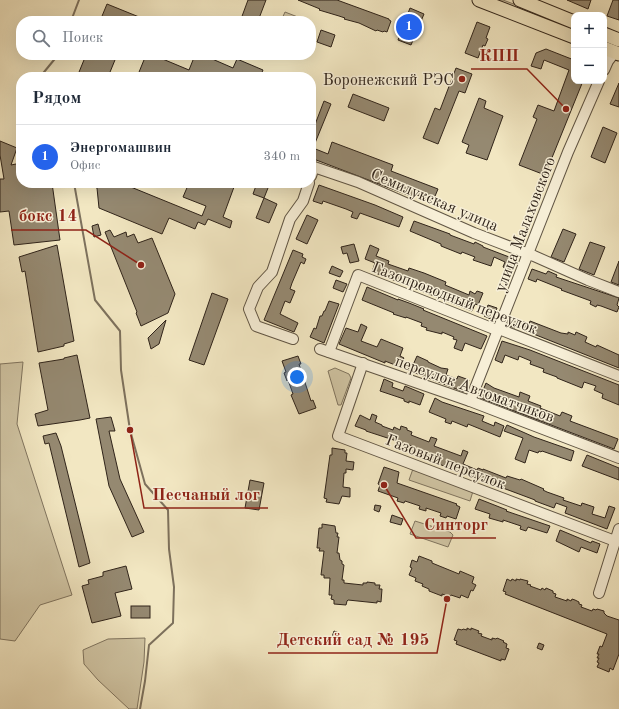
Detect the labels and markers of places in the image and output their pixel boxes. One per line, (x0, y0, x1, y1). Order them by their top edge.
pin: 1 (396, 12, 422, 42)
callout: КПП (471, 40, 527, 69)
place label: Воронежский РЭС (323, 73, 454, 89)
marker: Воронежский РЭС (457, 74, 467, 84)
callout: бокс 14 (11, 201, 86, 230)
callout: Песчаный лог (144, 479, 268, 508)
callout: Синторг (416, 509, 496, 538)
callout: Детский сад № 195 (268, 624, 437, 653)

